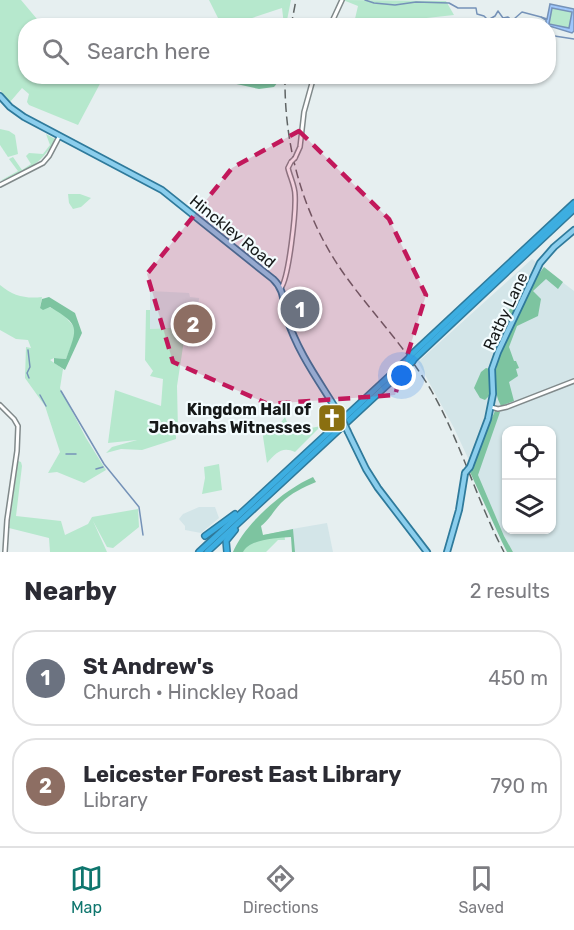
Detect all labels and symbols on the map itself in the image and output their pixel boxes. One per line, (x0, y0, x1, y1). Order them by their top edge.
street label: Hinckley Road (186, 191, 279, 272)
street label: Ratby Lane (479, 269, 532, 353)
pin: 1 (280, 286, 320, 332)
pin: 2 (174, 302, 212, 346)
your location (387, 361, 416, 390)
place label: Kingdom Hall of Jehovahs Witnesses (149, 400, 312, 437)
church icon: Kingdom Hall of Jehovahs Witnesses (316, 402, 348, 434)

